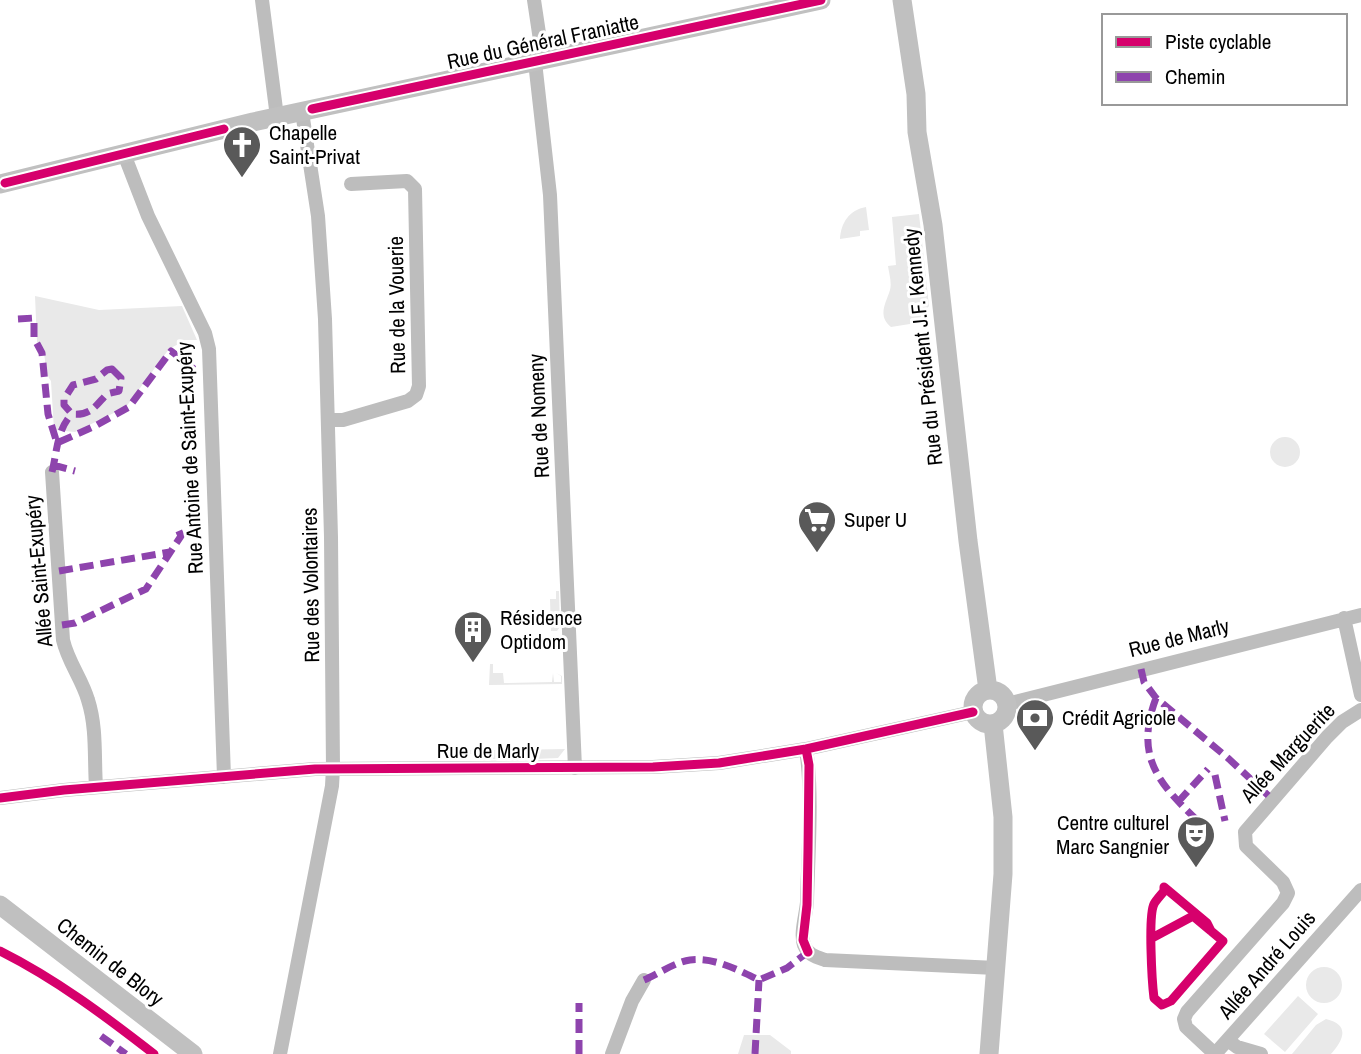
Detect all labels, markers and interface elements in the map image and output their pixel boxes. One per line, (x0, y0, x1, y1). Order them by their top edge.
street label: Rue du Général Franiatte (444, 7, 641, 76)
legend (1102, 14, 1347, 105)
text: Piste cyclable (1165, 27, 1271, 56)
text: Chemin (1165, 62, 1225, 91)
place label: Chapelle Saint-Privat (269, 118, 360, 171)
church icon: Chapelle Saint-Privat (221, 124, 263, 179)
street label: Rue du Président J.F. Kennedy (896, 227, 949, 467)
street label: Rue de la Vouerie (381, 236, 412, 374)
street label: Rue Antoine de Saint-Exupéry (169, 341, 210, 575)
street label: Rue de Nomeny (521, 353, 556, 479)
street label: Allée Saint-Exupéry (17, 494, 60, 649)
supermarket icon: Super U (796, 499, 838, 554)
place label: Super U (844, 505, 907, 534)
street label: Rue des Volontaires (295, 507, 326, 663)
place label: Résidence Optidom (500, 603, 582, 656)
building icon: Résidence Optidom (452, 609, 494, 664)
street label: Rue de Marly (1126, 611, 1232, 664)
bank icon: Crédit Agricole (1014, 697, 1056, 752)
street label: Allée Marguerite (1233, 697, 1341, 809)
place label: Crédit Agricole (1062, 703, 1176, 732)
street label: Rue de Marly (437, 736, 540, 765)
place label: Centre culturel Marc Sangnier (1056, 808, 1169, 861)
theatre icon: Centre culturel Marc Sangnier (1175, 814, 1217, 869)
street label: Allée André Louis (1211, 904, 1322, 1026)
street label: Chemin de Blory (51, 911, 170, 1013)

